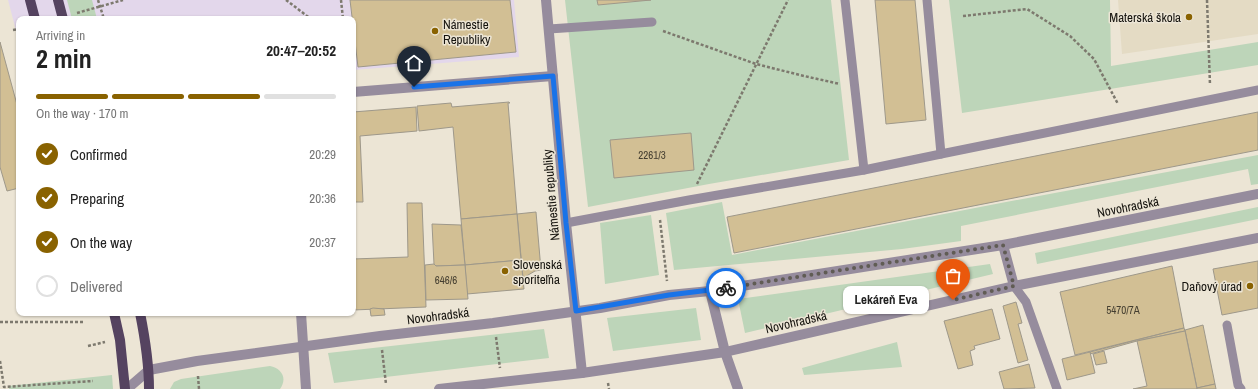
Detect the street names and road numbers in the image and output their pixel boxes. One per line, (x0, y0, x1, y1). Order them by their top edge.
street label: Námestie republiky (538, 148, 563, 241)
street label: Novohradská (1096, 193, 1161, 221)
street label: Novohradská (406, 304, 470, 328)
street label: Novohradská (763, 307, 829, 337)

